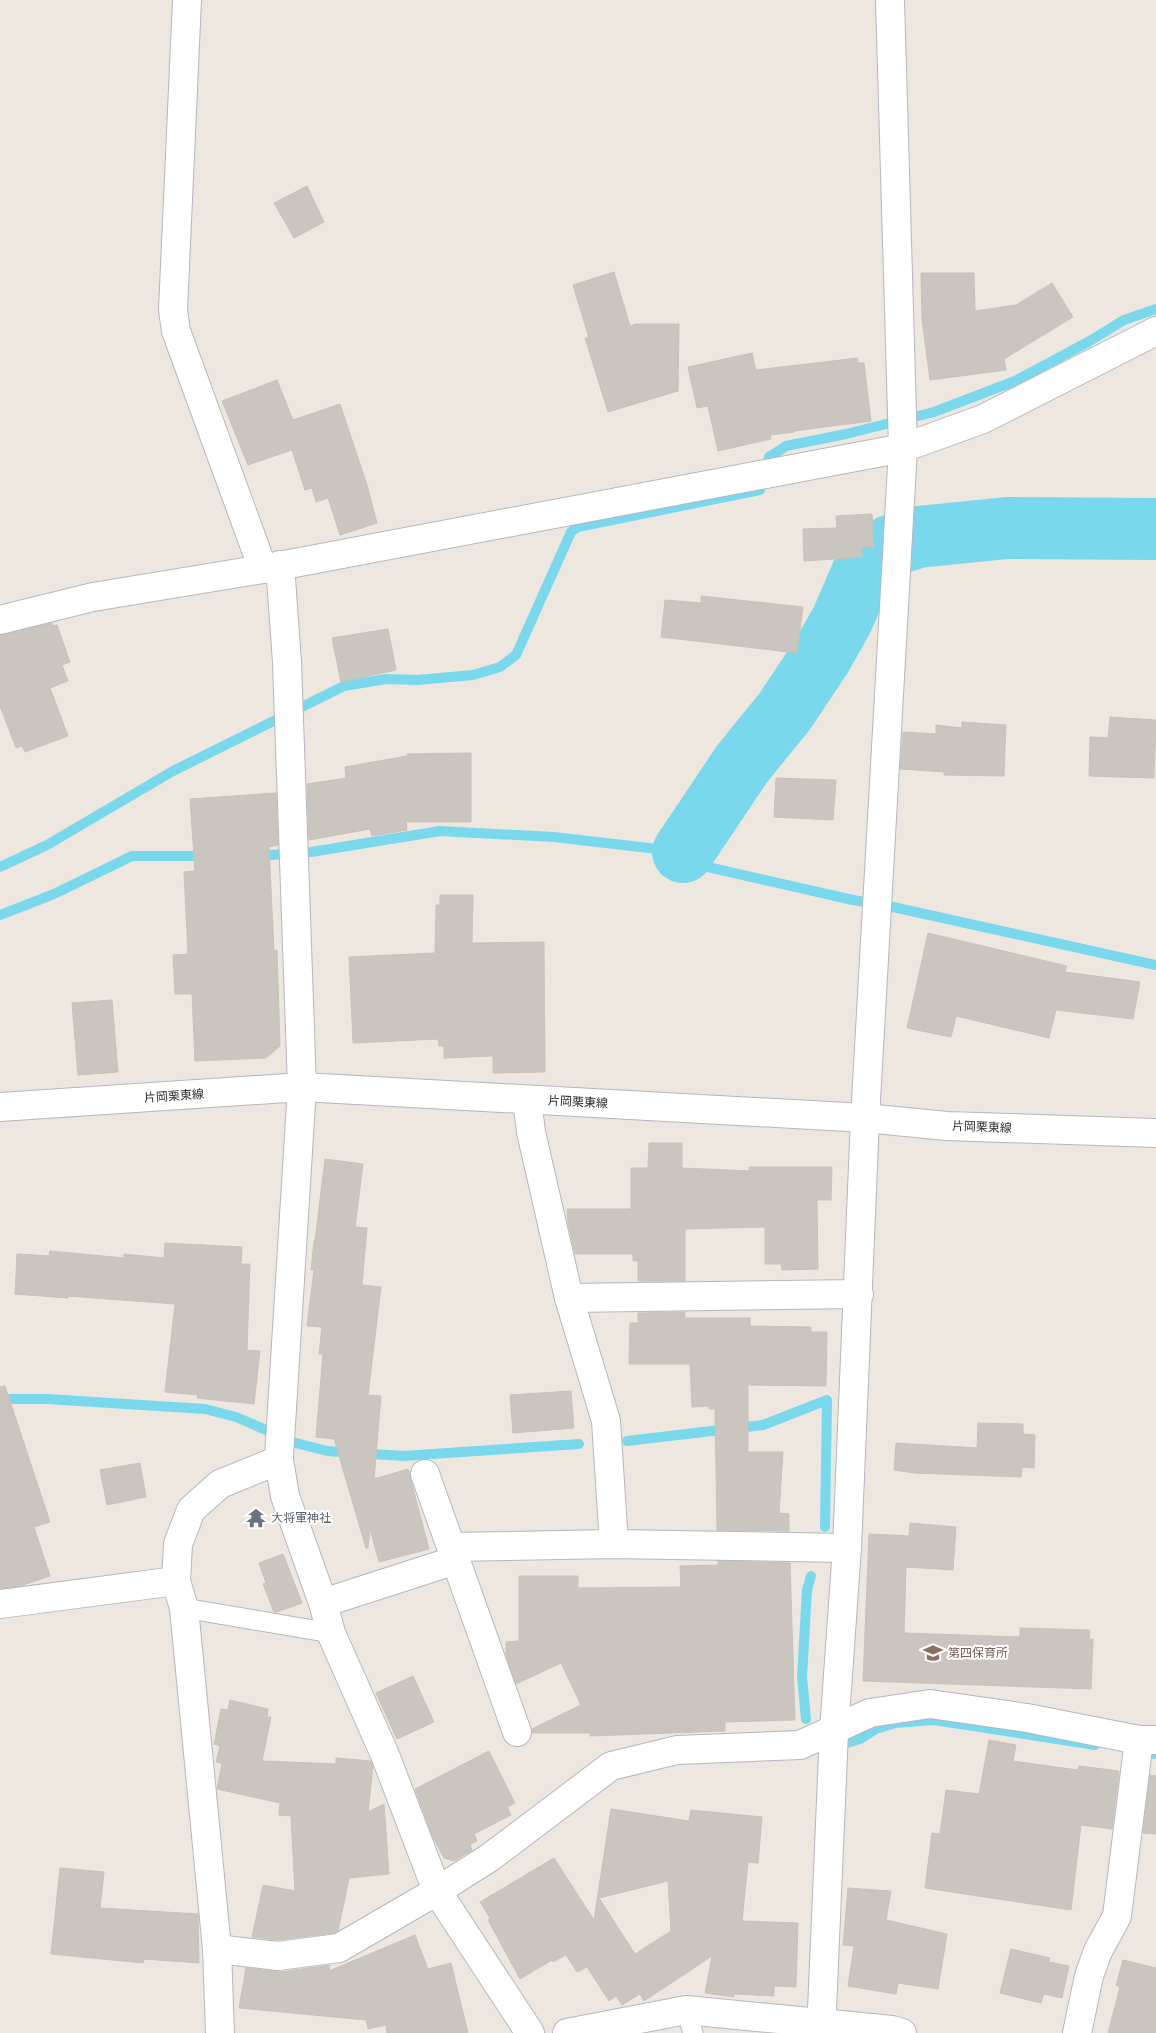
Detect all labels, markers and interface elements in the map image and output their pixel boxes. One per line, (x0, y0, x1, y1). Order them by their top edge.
street label: 片岡栗東線 (144, 1087, 204, 1105)
street label: 片岡栗東線 (548, 1093, 608, 1111)
street label: 片岡栗東線 (952, 1119, 1012, 1135)
temple icon: 大将軍神社 (245, 1507, 267, 1529)
place label: 大将軍神社 (271, 1511, 331, 1525)
school or university icon: 第四保育所 (922, 1642, 944, 1664)
place label: 第四保育所 (948, 1646, 1008, 1660)

